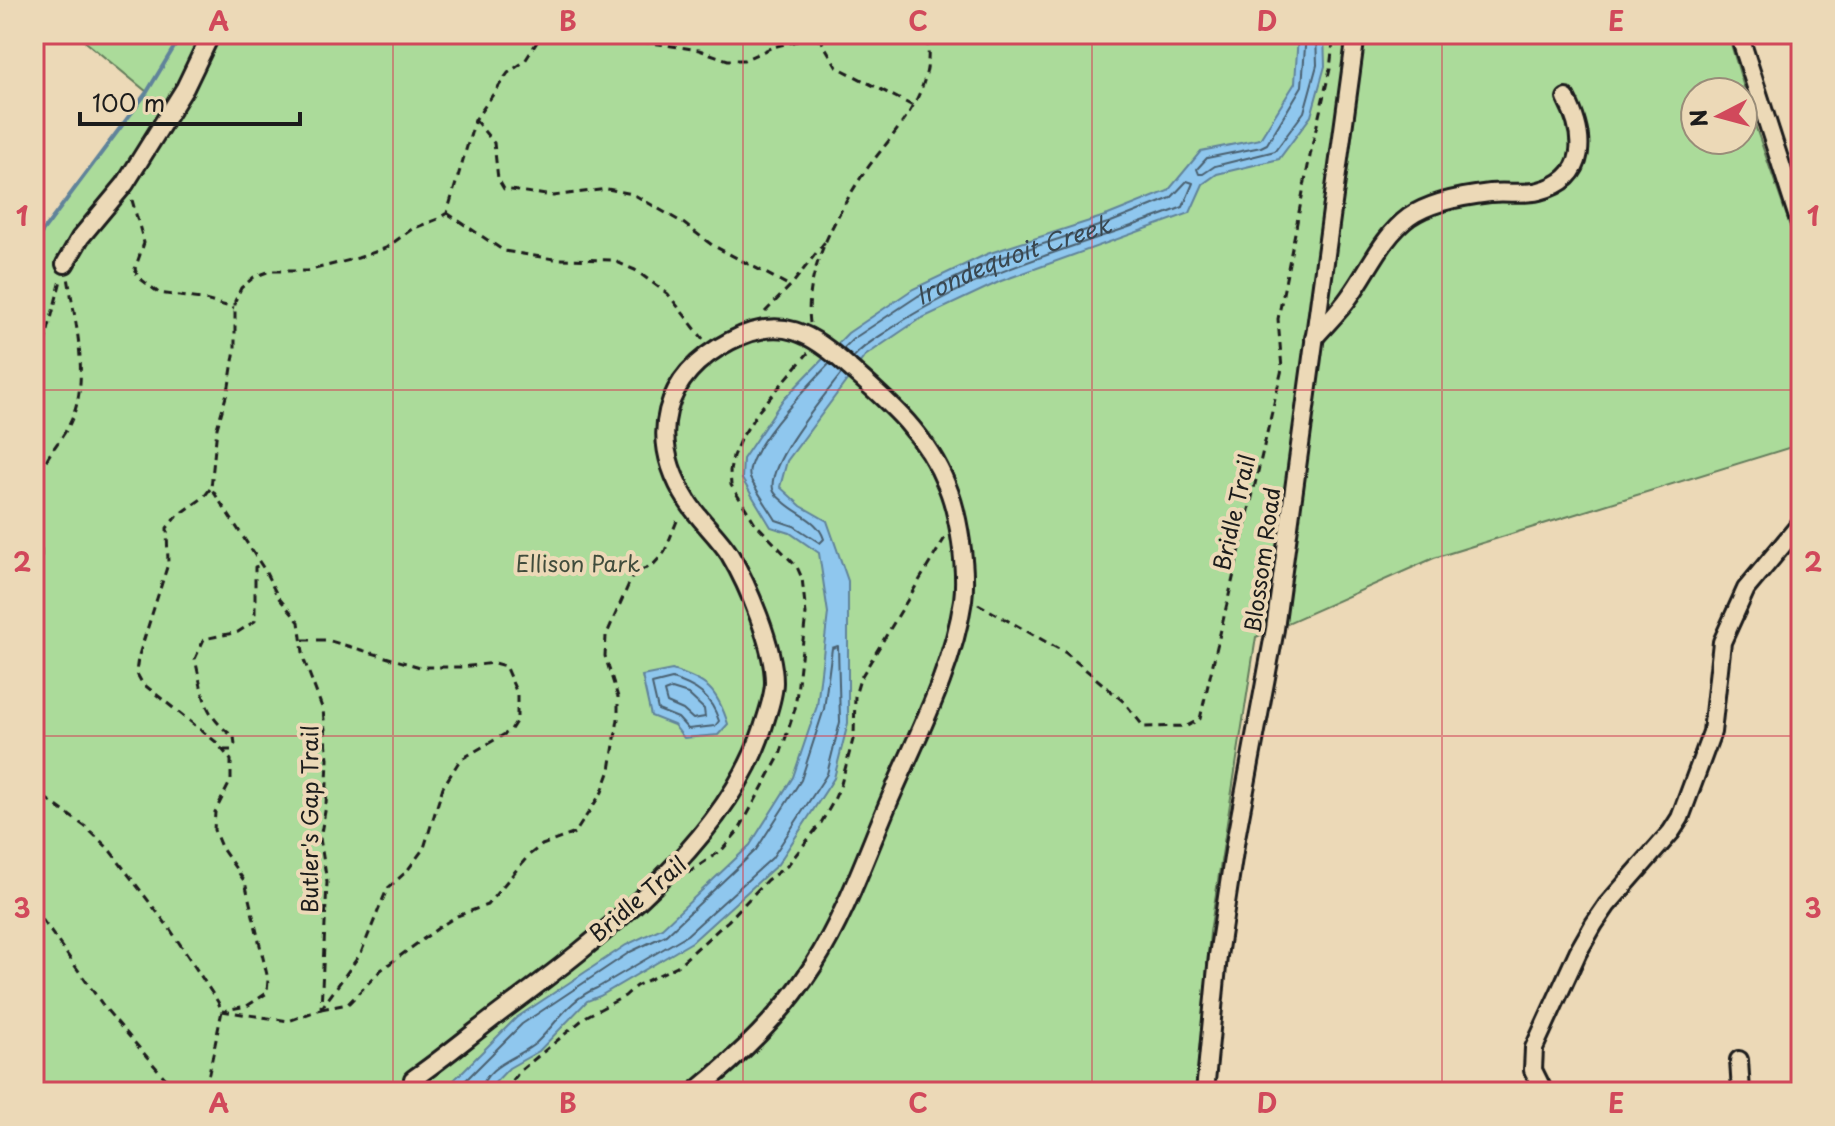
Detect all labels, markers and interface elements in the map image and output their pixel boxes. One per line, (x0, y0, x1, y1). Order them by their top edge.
text: A (209, 1, 229, 40)
text: B (559, 1, 577, 40)
text: C (908, 1, 928, 40)
text: D (1257, 1, 1277, 40)
text: E (1608, 1, 1624, 40)
scale bar (80, 76, 300, 126)
north arrow (1679, 76, 1759, 156)
text: 100 m (92, 84, 165, 120)
text: N (1680, 108, 1715, 129)
text: 1 (16, 196, 28, 235)
text: 1 (1807, 196, 1819, 235)
water label: Irondequoit Creek (909, 205, 1116, 313)
street label: Bridle Trail (1204, 451, 1262, 573)
street label: Blossom Road (1234, 485, 1288, 635)
text: 2 (13, 542, 31, 581)
text: 2 (1804, 542, 1822, 581)
park label: Ellison Park (516, 546, 640, 579)
street label: Butler's Gap Trail (292, 725, 325, 913)
street label: Bridle Trail (581, 847, 693, 949)
text: 3 (13, 888, 31, 927)
text: 3 (1804, 888, 1822, 927)
text: A (209, 1083, 229, 1122)
text: B (559, 1083, 577, 1122)
text: C (908, 1083, 928, 1122)
text: D (1257, 1083, 1277, 1122)
text: E (1608, 1083, 1624, 1122)

